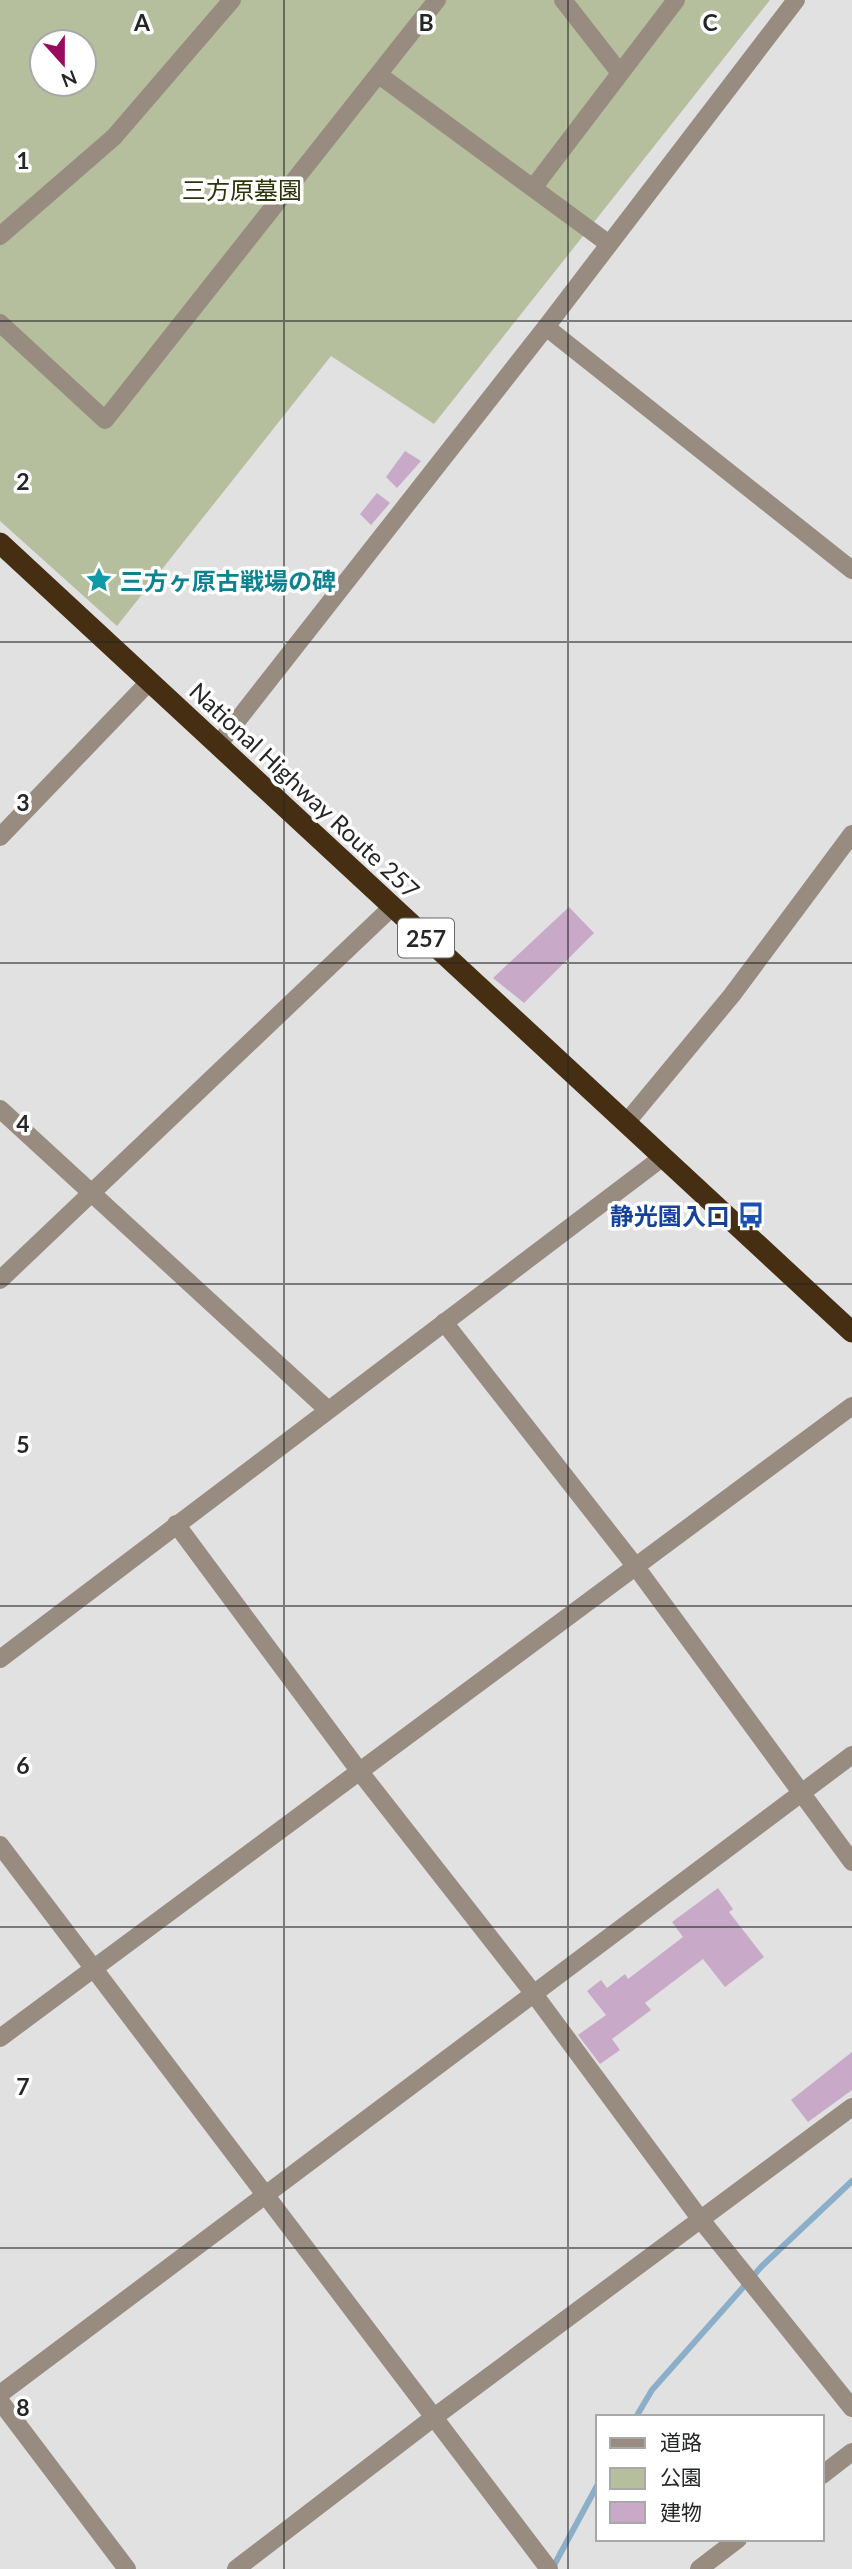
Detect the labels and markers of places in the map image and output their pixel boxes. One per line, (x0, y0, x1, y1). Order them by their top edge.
place icon: 三方ヶ原古戦場の碑 (84, 565, 114, 595)
place label: 三方ヶ原古戦場の碑 (120, 566, 336, 595)
bus stop icon: 静光園入口 (736, 1200, 766, 1230)
place label: 静光園入口 (610, 1201, 730, 1230)

